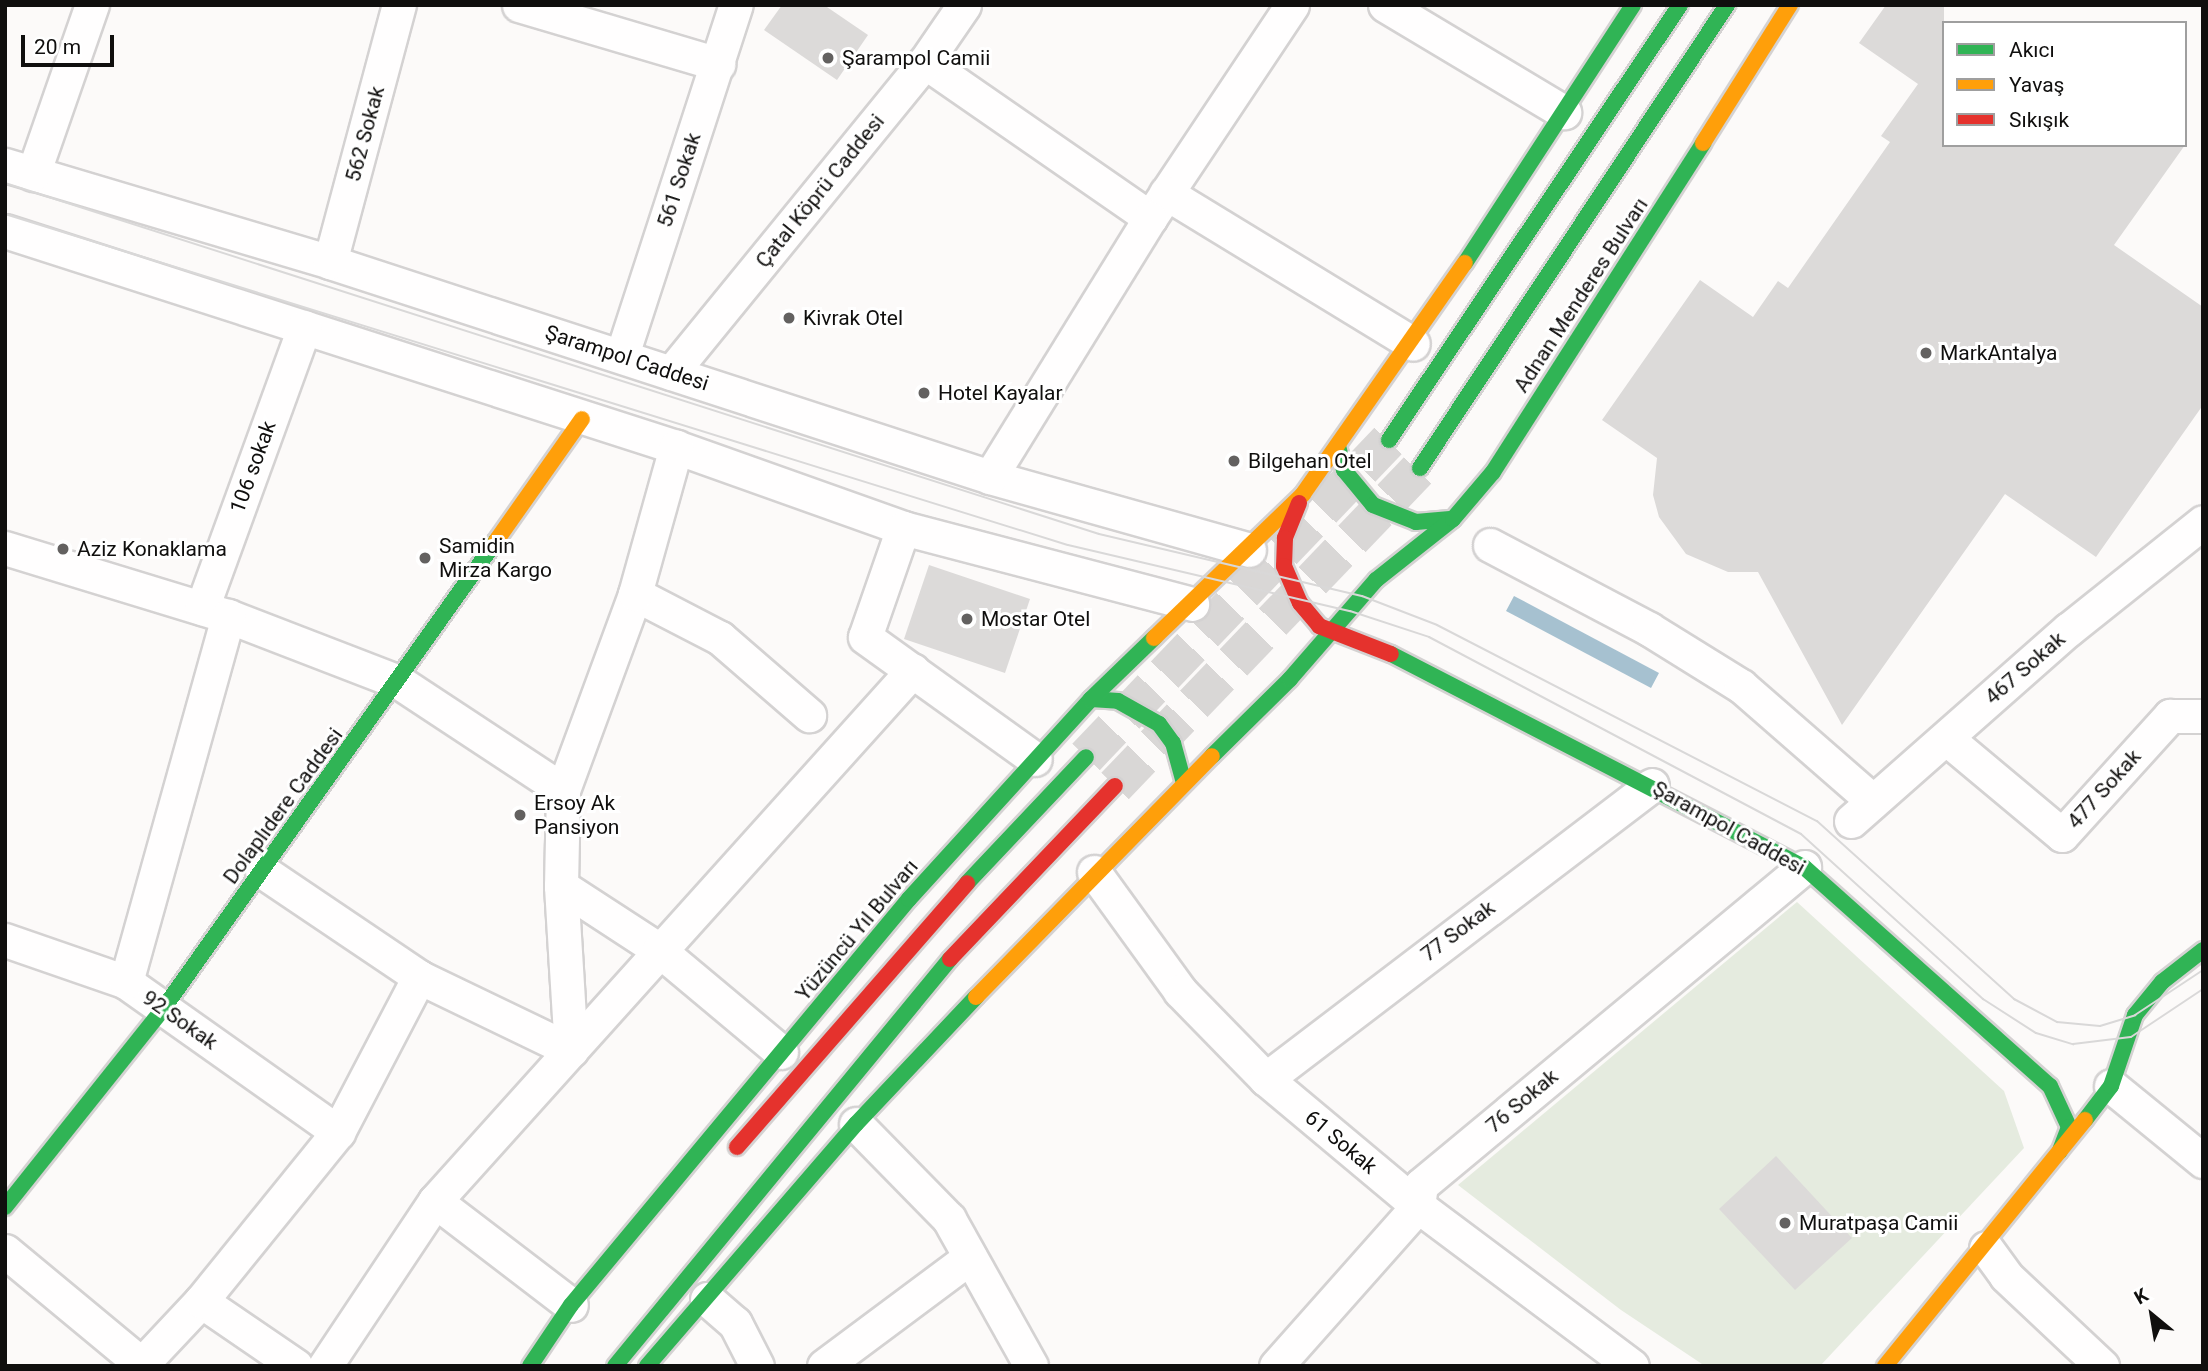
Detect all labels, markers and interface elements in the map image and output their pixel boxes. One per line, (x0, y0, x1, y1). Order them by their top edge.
scale bar (24, 21, 117, 65)
legend (1942, 21, 2187, 147)
text: 20 m (34, 35, 81, 59)
text: Akıcı (2009, 38, 2055, 62)
place label: Şarampol Camii (842, 45, 990, 71)
marker: Şarampol Camii (820, 50, 836, 66)
text: Yavaş (2009, 73, 2064, 97)
street label: 562 Sokak (340, 84, 390, 184)
text: Sıkışık (2009, 108, 2069, 132)
street label: Çatal Köprü Caddesi (750, 109, 890, 273)
street label: 561 Sokak (652, 130, 706, 230)
street label: Adnan Menderes Bulvarı (1509, 193, 1653, 397)
place label: Kivrak Otel (803, 305, 903, 331)
marker: Kivrak Otel (781, 310, 797, 326)
street label: Şarampol Caddesi (542, 320, 712, 396)
place label: MarkAntalya (1940, 340, 2057, 366)
marker: MarkAntalya (1918, 345, 1934, 361)
place label: Hotel Kayalar (938, 380, 1063, 406)
marker: Hotel Kayalar (916, 385, 932, 401)
street label: 106 sokak (225, 418, 281, 516)
place label: Bilgehan Otel (1248, 448, 1372, 474)
marker: Bilgehan Otel (1226, 453, 1242, 469)
place label: Samidin Mirza Kargo (439, 533, 552, 583)
place label: Aziz Konaklama (77, 536, 227, 562)
marker: Aziz Konaklama (55, 541, 71, 557)
marker: Samidin Mirza Kargo (417, 550, 433, 566)
place label: Mostar Otel (981, 606, 1090, 632)
marker: Mostar Otel (959, 611, 975, 627)
street label: 467 Sokak (1980, 626, 2070, 710)
street label: Dolaplıdere Caddesi (218, 723, 348, 889)
street label: 477 Sokak (2062, 744, 2146, 834)
street label: Şarampol Caddesi (1648, 776, 1810, 880)
place label: Ersoy Ak Pansiyon (534, 790, 619, 840)
marker: Ersoy Ak Pansiyon (512, 807, 528, 823)
street label: Yüzüncü Yıl Bulvarı (791, 854, 923, 1006)
street label: 77 Sokak (1416, 895, 1500, 967)
street label: 92 Sokak (138, 985, 222, 1055)
street label: 76 Sokak (1481, 1064, 1563, 1138)
street label: 61 Sokak (1300, 1105, 1382, 1179)
place label: Muratpaşa Camii (1799, 1210, 1958, 1236)
marker: Muratpaşa Camii (1777, 1215, 1793, 1231)
north arrow (2117, 1280, 2187, 1350)
text: K (2130, 1283, 2152, 1309)

